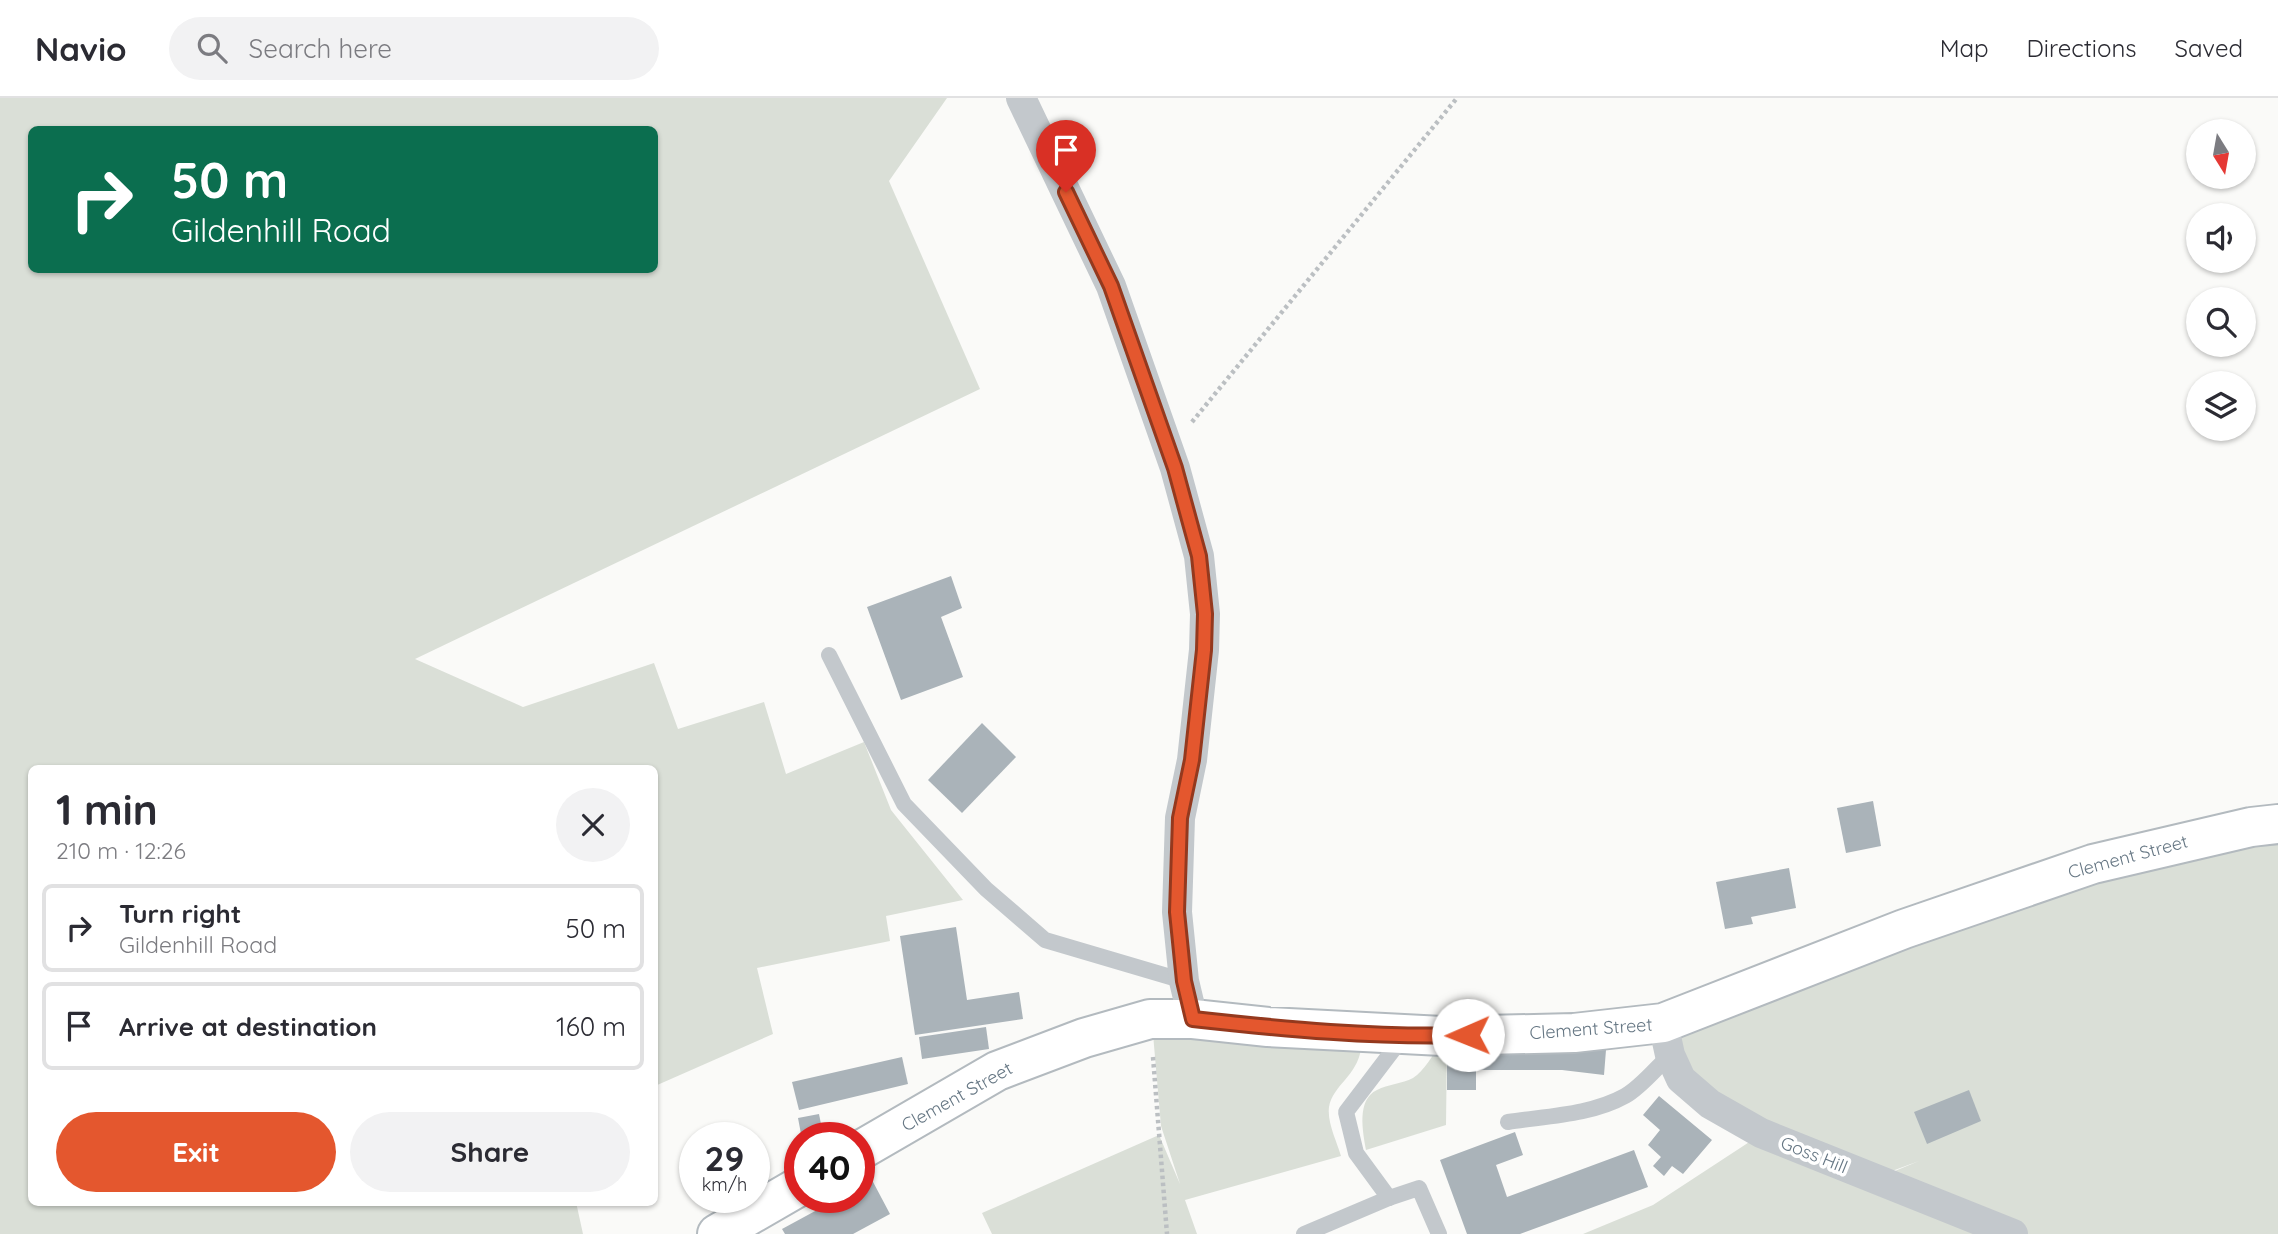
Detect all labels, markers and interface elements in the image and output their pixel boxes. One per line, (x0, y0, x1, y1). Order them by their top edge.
search box (169, 17, 659, 80)
text: Navio (35, 28, 127, 69)
icon: search (193, 29, 231, 67)
text: Search here (249, 32, 392, 65)
text: Map (1940, 33, 1989, 63)
text: Directions (2027, 33, 2137, 63)
text: Saved (2175, 33, 2243, 63)
north arrow (2186, 119, 2256, 189)
map controls (2186, 119, 2256, 441)
pin (1036, 120, 1096, 192)
icon: arrive (1047, 131, 1085, 169)
text: 50 m (171, 149, 288, 210)
icon: right (56, 154, 147, 245)
button: sound (2186, 203, 2256, 273)
text: Gildenhill Road (171, 210, 391, 250)
button: search (2186, 287, 2256, 357)
button: layers (2186, 371, 2256, 441)
text: 1 min (56, 783, 158, 836)
button: close (556, 788, 630, 862)
street label: Clement Street (2065, 829, 2190, 884)
text: 210 m · 12:26 (56, 836, 186, 865)
text: Turn right (119, 897, 241, 930)
icon: right (60, 909, 98, 947)
text: 50 m (566, 912, 626, 945)
text: Gildenhill Road (119, 930, 277, 959)
position arrow (1431, 998, 1505, 1072)
icon: arrive (60, 1007, 98, 1045)
text: Arrive at destination (119, 1010, 377, 1043)
text: 160 m (556, 1010, 626, 1043)
street label: Clement Street (1529, 1013, 1653, 1044)
street label: Clement Street (897, 1057, 1016, 1136)
button: Exit (56, 1112, 336, 1192)
button: Share (350, 1112, 630, 1192)
speed limit sign: 40 (784, 1122, 875, 1213)
street label: Goss Hill (1777, 1131, 1851, 1178)
text: 29 (705, 1136, 744, 1180)
text: km/h (702, 1173, 747, 1196)

